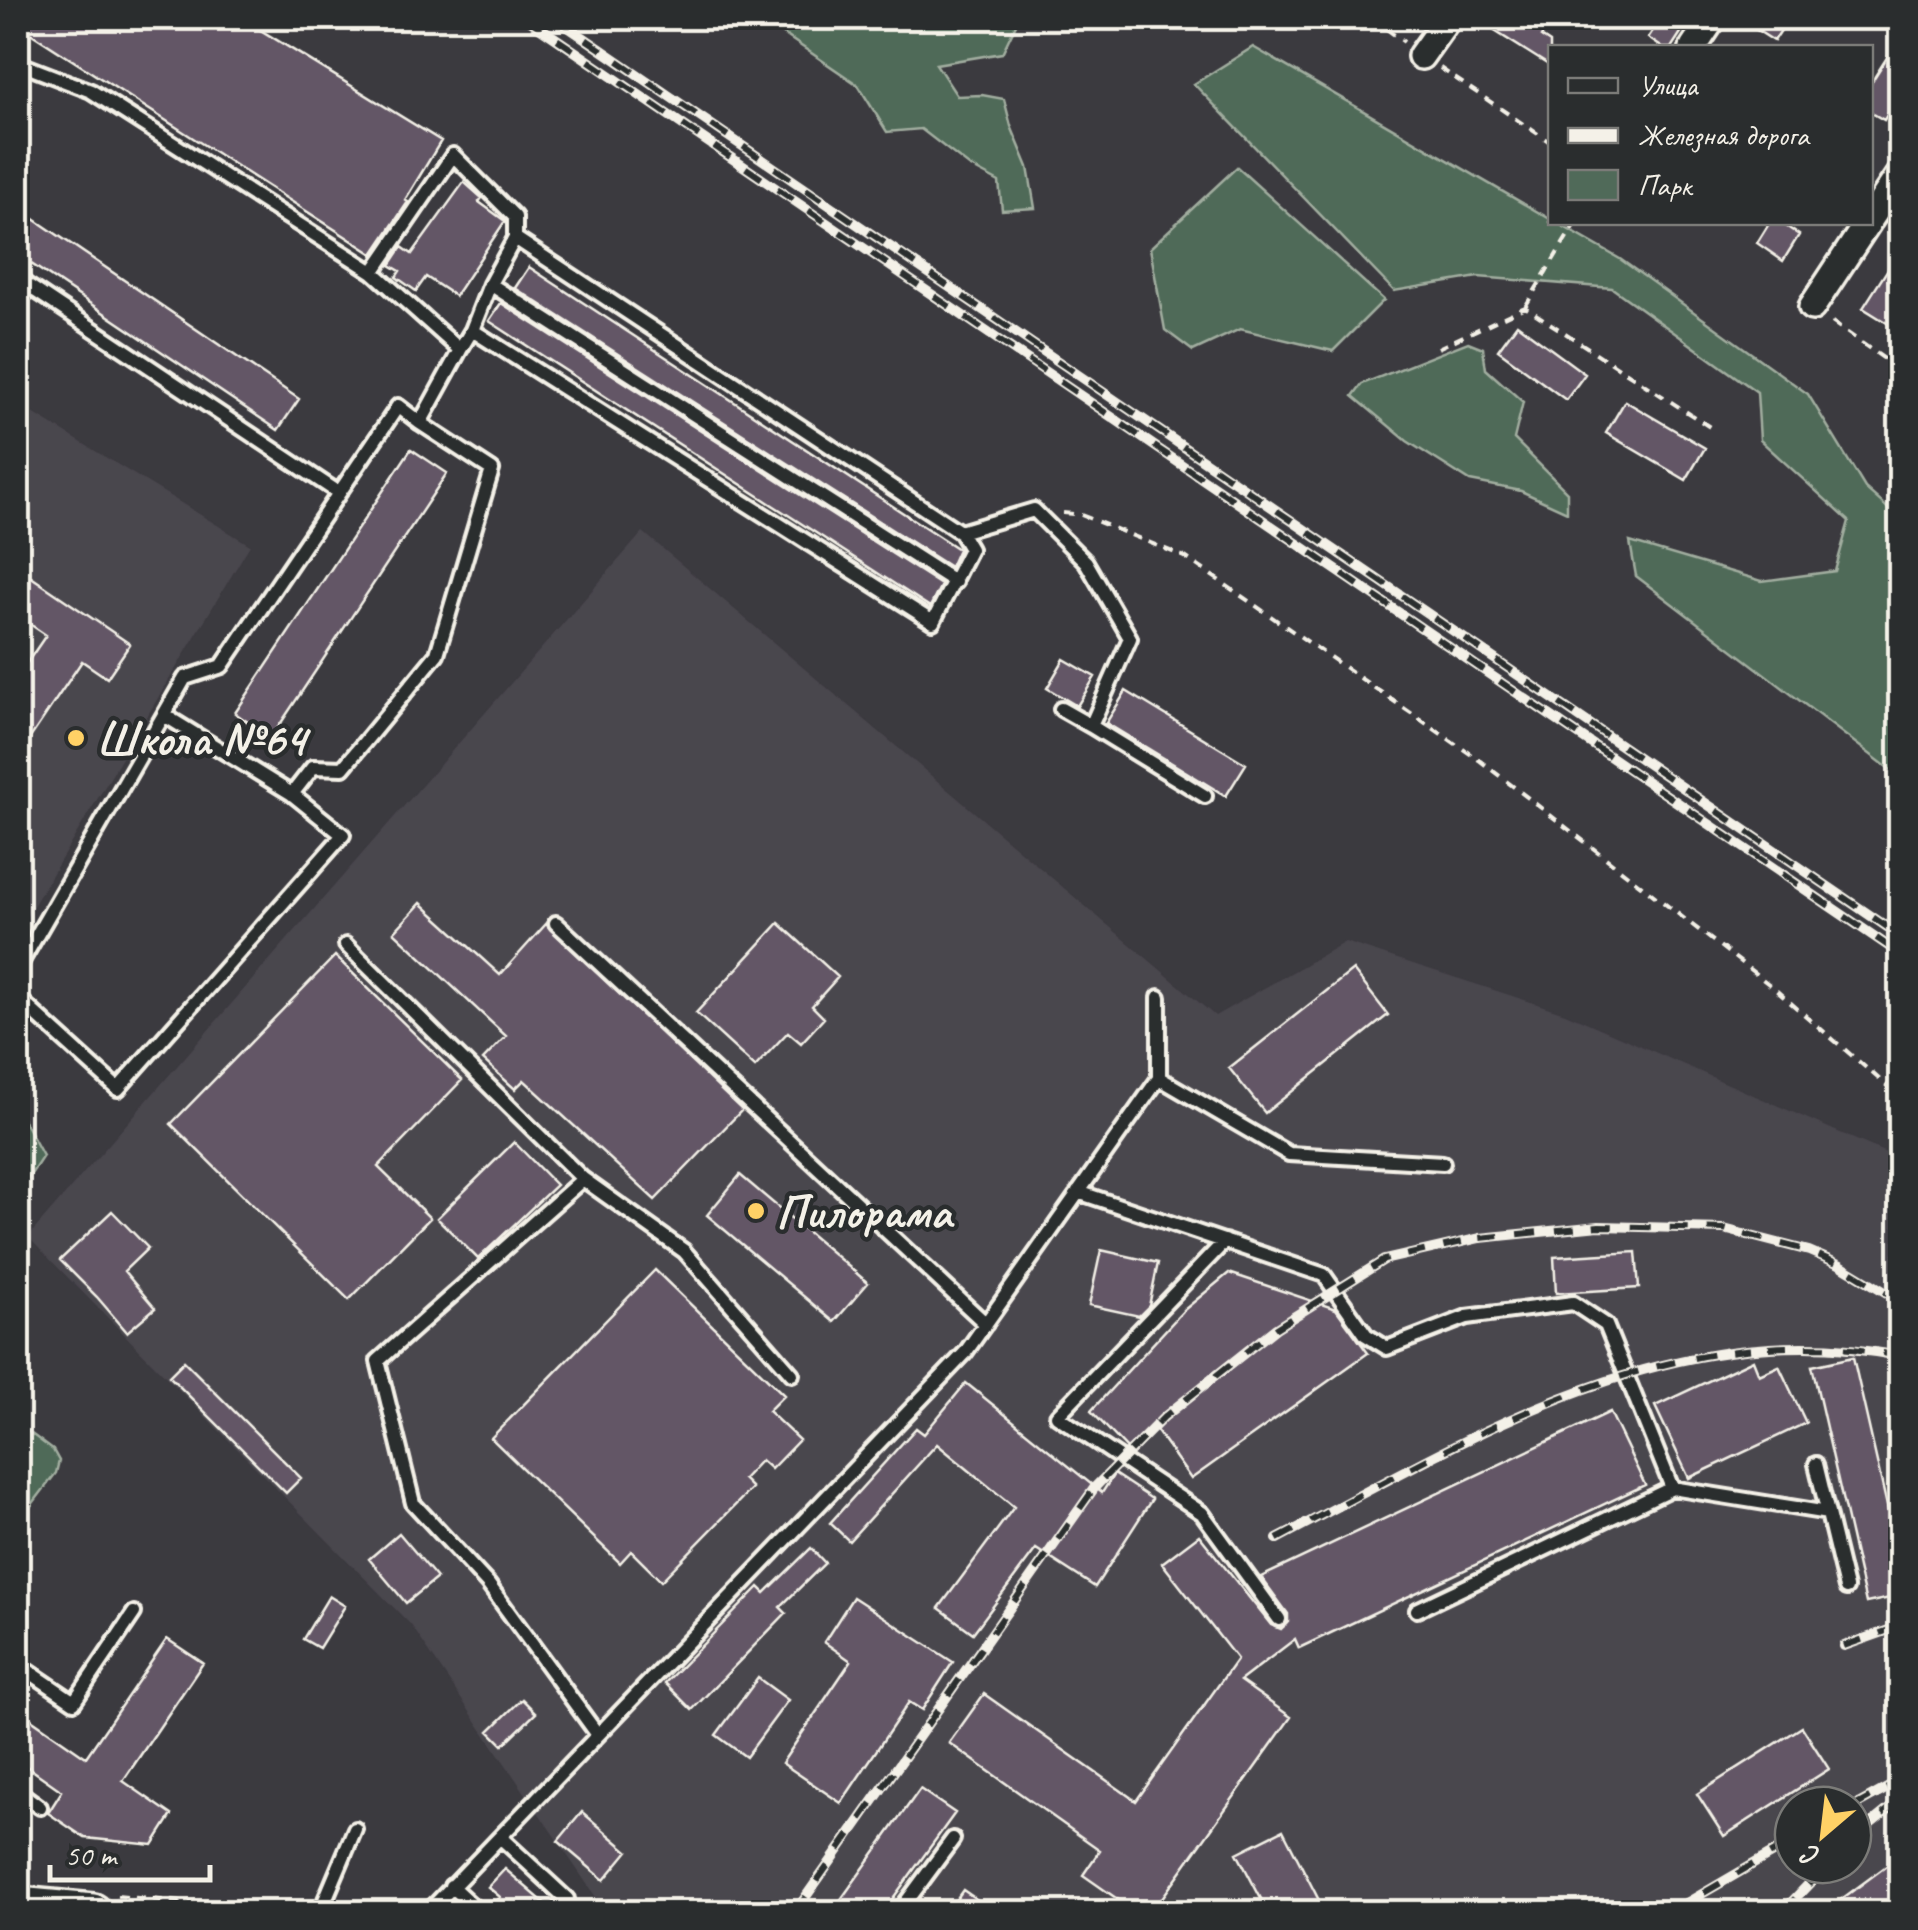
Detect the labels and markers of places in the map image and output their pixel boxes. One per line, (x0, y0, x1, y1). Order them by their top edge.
place label: Школа №64 (96, 709, 311, 769)
marker: Школа №64 (65, 727, 87, 749)
place label: Пилорама (776, 1182, 955, 1242)
marker: Пилорама (745, 1200, 767, 1222)

